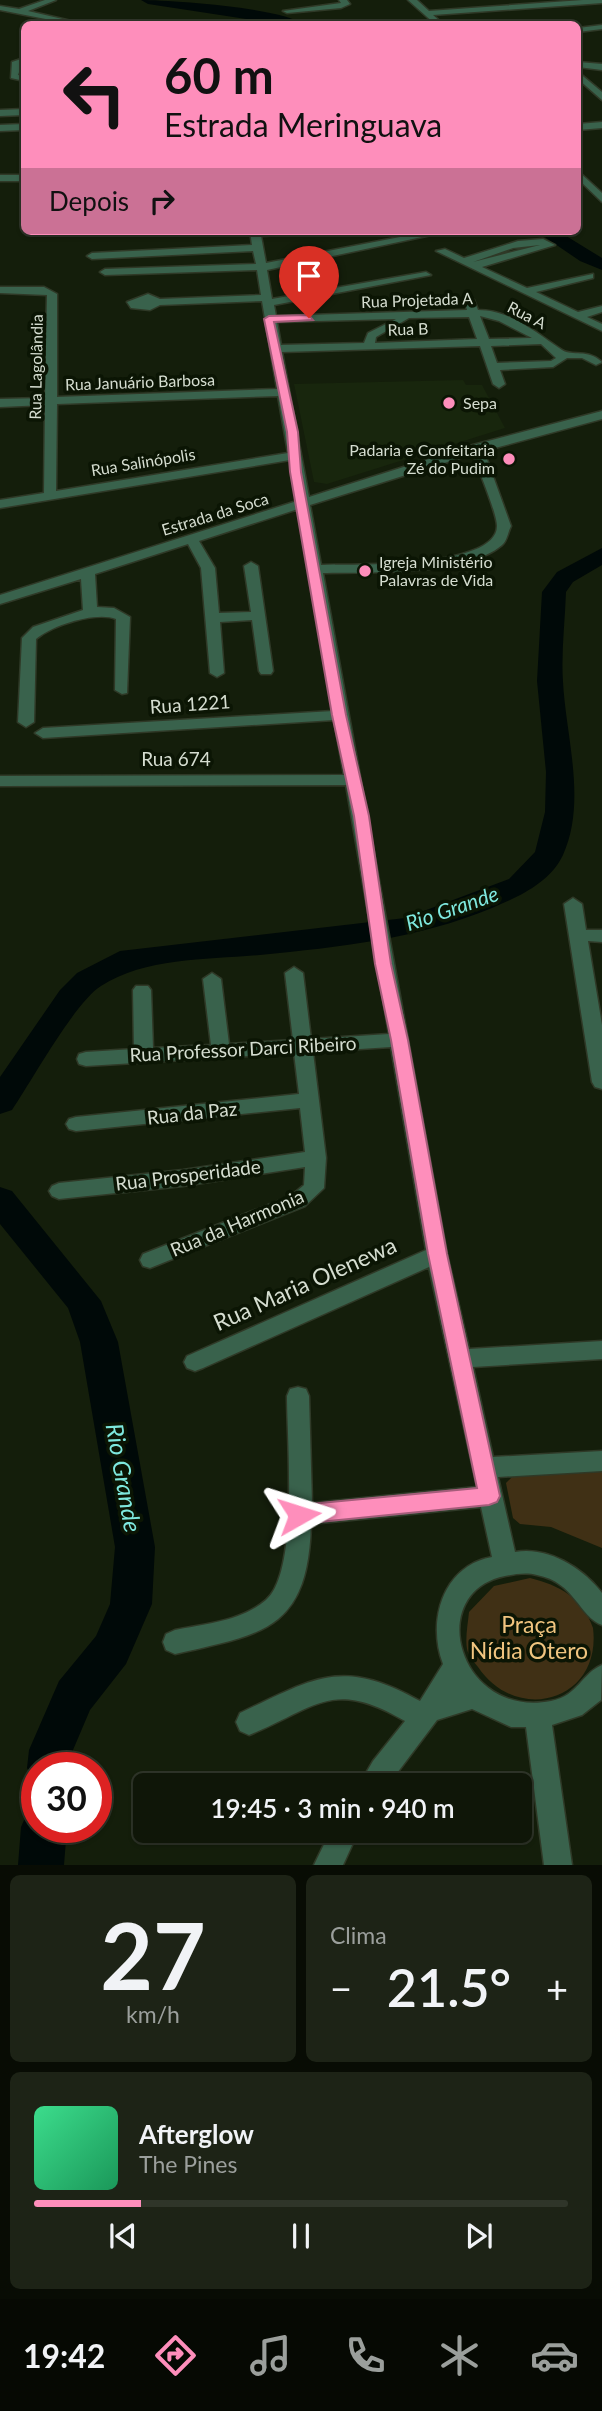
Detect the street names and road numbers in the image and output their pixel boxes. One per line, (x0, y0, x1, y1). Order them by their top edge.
street label: Rua Projetada A (361, 288, 473, 311)
street label: Rua A (505, 297, 550, 332)
street label: Rua Lagolândia (25, 314, 46, 420)
street label: Rua B (387, 318, 429, 339)
street label: Rua Januário Barbosa (65, 369, 215, 394)
street label: Rua Salinópolis (89, 444, 197, 479)
street label: Estrada da Soca (159, 488, 271, 539)
street label: Rua 1221 (149, 689, 231, 718)
street label: Rua 674 (141, 747, 211, 770)
street label: Rua Professor Darci Ribeiro (129, 1031, 357, 1066)
street label: Rua da Paz (146, 1096, 238, 1129)
street label: Rua Prosperidade (114, 1154, 262, 1195)
street label: Rua da Harmonia (167, 1184, 307, 1261)
street label: Rua Maria Olenewa (209, 1230, 401, 1336)

